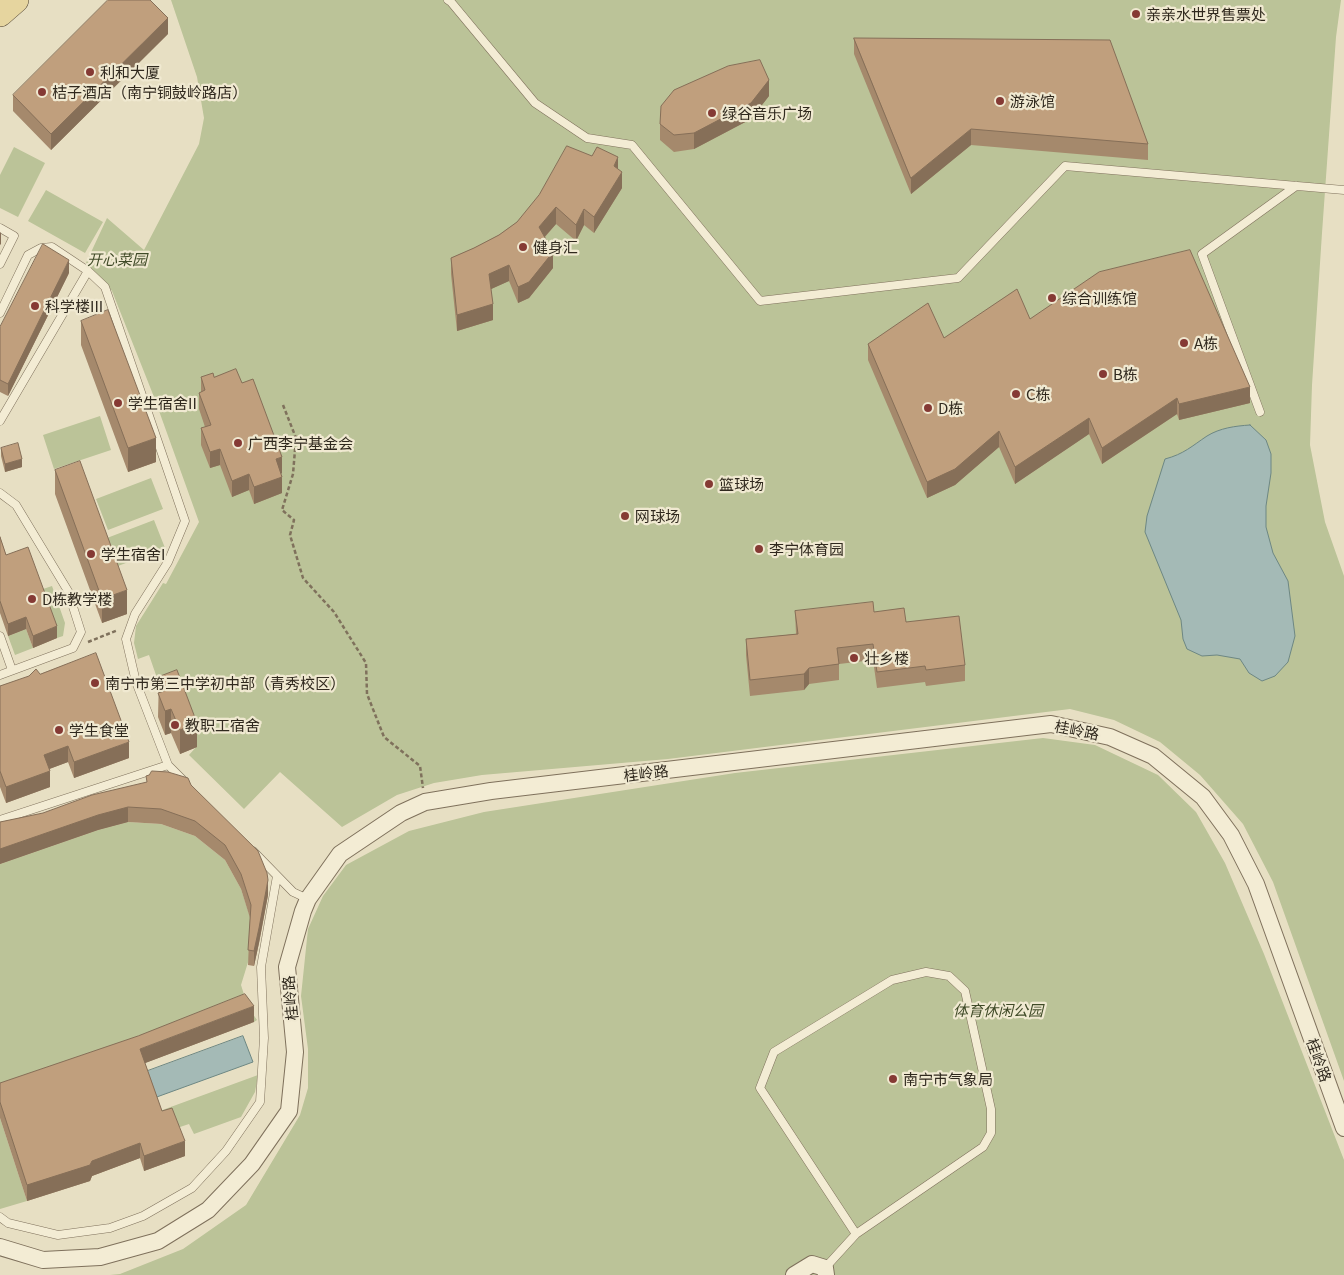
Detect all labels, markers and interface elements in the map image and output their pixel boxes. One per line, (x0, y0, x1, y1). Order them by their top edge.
place label: 亲亲水世界售票处 (1146, 5, 1266, 23)
marker: 亲亲水世界售票处 (1130, 8, 1142, 20)
place label: 利和大厦 (100, 63, 160, 81)
marker: 利和大厦 (84, 66, 96, 78)
place label: 桔子酒店（南宁铜鼓岭路店） (52, 83, 247, 101)
marker: 桔子酒店（南宁铜鼓岭路店） (36, 86, 48, 98)
place label: 游泳馆 (1010, 92, 1055, 110)
marker: 游泳馆 (994, 95, 1006, 107)
place label: 绿谷音乐广场 (722, 104, 812, 122)
marker: 绿谷音乐广场 (706, 107, 718, 119)
place label: 健身汇 (533, 238, 578, 256)
marker: 健身汇 (517, 241, 529, 253)
park label: 开心菜园 (87, 250, 147, 268)
place label: 综合训练馆 (1062, 289, 1137, 307)
marker: 综合训练馆 (1046, 292, 1058, 304)
place label: 科学楼III (45, 297, 103, 315)
marker: 科学楼III (29, 300, 41, 312)
place label: A栋 (1194, 334, 1218, 352)
marker: A栋 (1178, 337, 1190, 349)
place label: B栋 (1113, 365, 1138, 383)
marker: B栋 (1097, 368, 1109, 380)
place label: C栋 (1026, 385, 1051, 403)
marker: C栋 (1010, 388, 1022, 400)
place label: 学生宿舍II (128, 394, 197, 412)
marker: 学生宿舍II (112, 397, 124, 409)
place label: D栋 (938, 399, 963, 417)
marker: D栋 (922, 402, 934, 414)
place label: 广西李宁基金会 (248, 434, 353, 452)
marker: 广西李宁基金会 (232, 437, 244, 449)
place label: 篮球场 (719, 475, 764, 493)
marker: 篮球场 (703, 478, 715, 490)
place label: 网球场 (635, 507, 680, 525)
marker: 网球场 (619, 510, 631, 522)
place label: 李宁体育园 (769, 540, 844, 558)
marker: 李宁体育园 (753, 543, 765, 555)
place label: 学生宿舍I (101, 545, 165, 563)
marker: 学生宿舍I (85, 548, 97, 560)
place label: D栋教学楼 (42, 590, 112, 608)
marker: D栋教学楼 (26, 593, 38, 605)
place label: 壮乡楼 (864, 649, 909, 667)
marker: 壮乡楼 (848, 652, 860, 664)
place label: 南宁市第三中学初中部（青秀校区） (105, 674, 345, 692)
marker: 南宁市第三中学初中部（青秀校区） (89, 677, 101, 689)
place label: 教职工宿舍 (185, 716, 260, 734)
street label: 桂岭路 (1053, 717, 1101, 743)
marker: 教职工宿舍 (169, 719, 181, 731)
place label: 学生食堂 (69, 721, 129, 739)
marker: 学生食堂 (53, 724, 65, 736)
street label: 桂岭路 (623, 761, 669, 785)
street label: 桂岭路 (279, 975, 301, 1021)
park label: 体育休闲公园 (953, 1001, 1043, 1019)
street label: 桂岭路 (1303, 1036, 1335, 1084)
place label: 南宁市气象局 (903, 1070, 993, 1088)
marker: 南宁市气象局 (887, 1073, 899, 1085)

